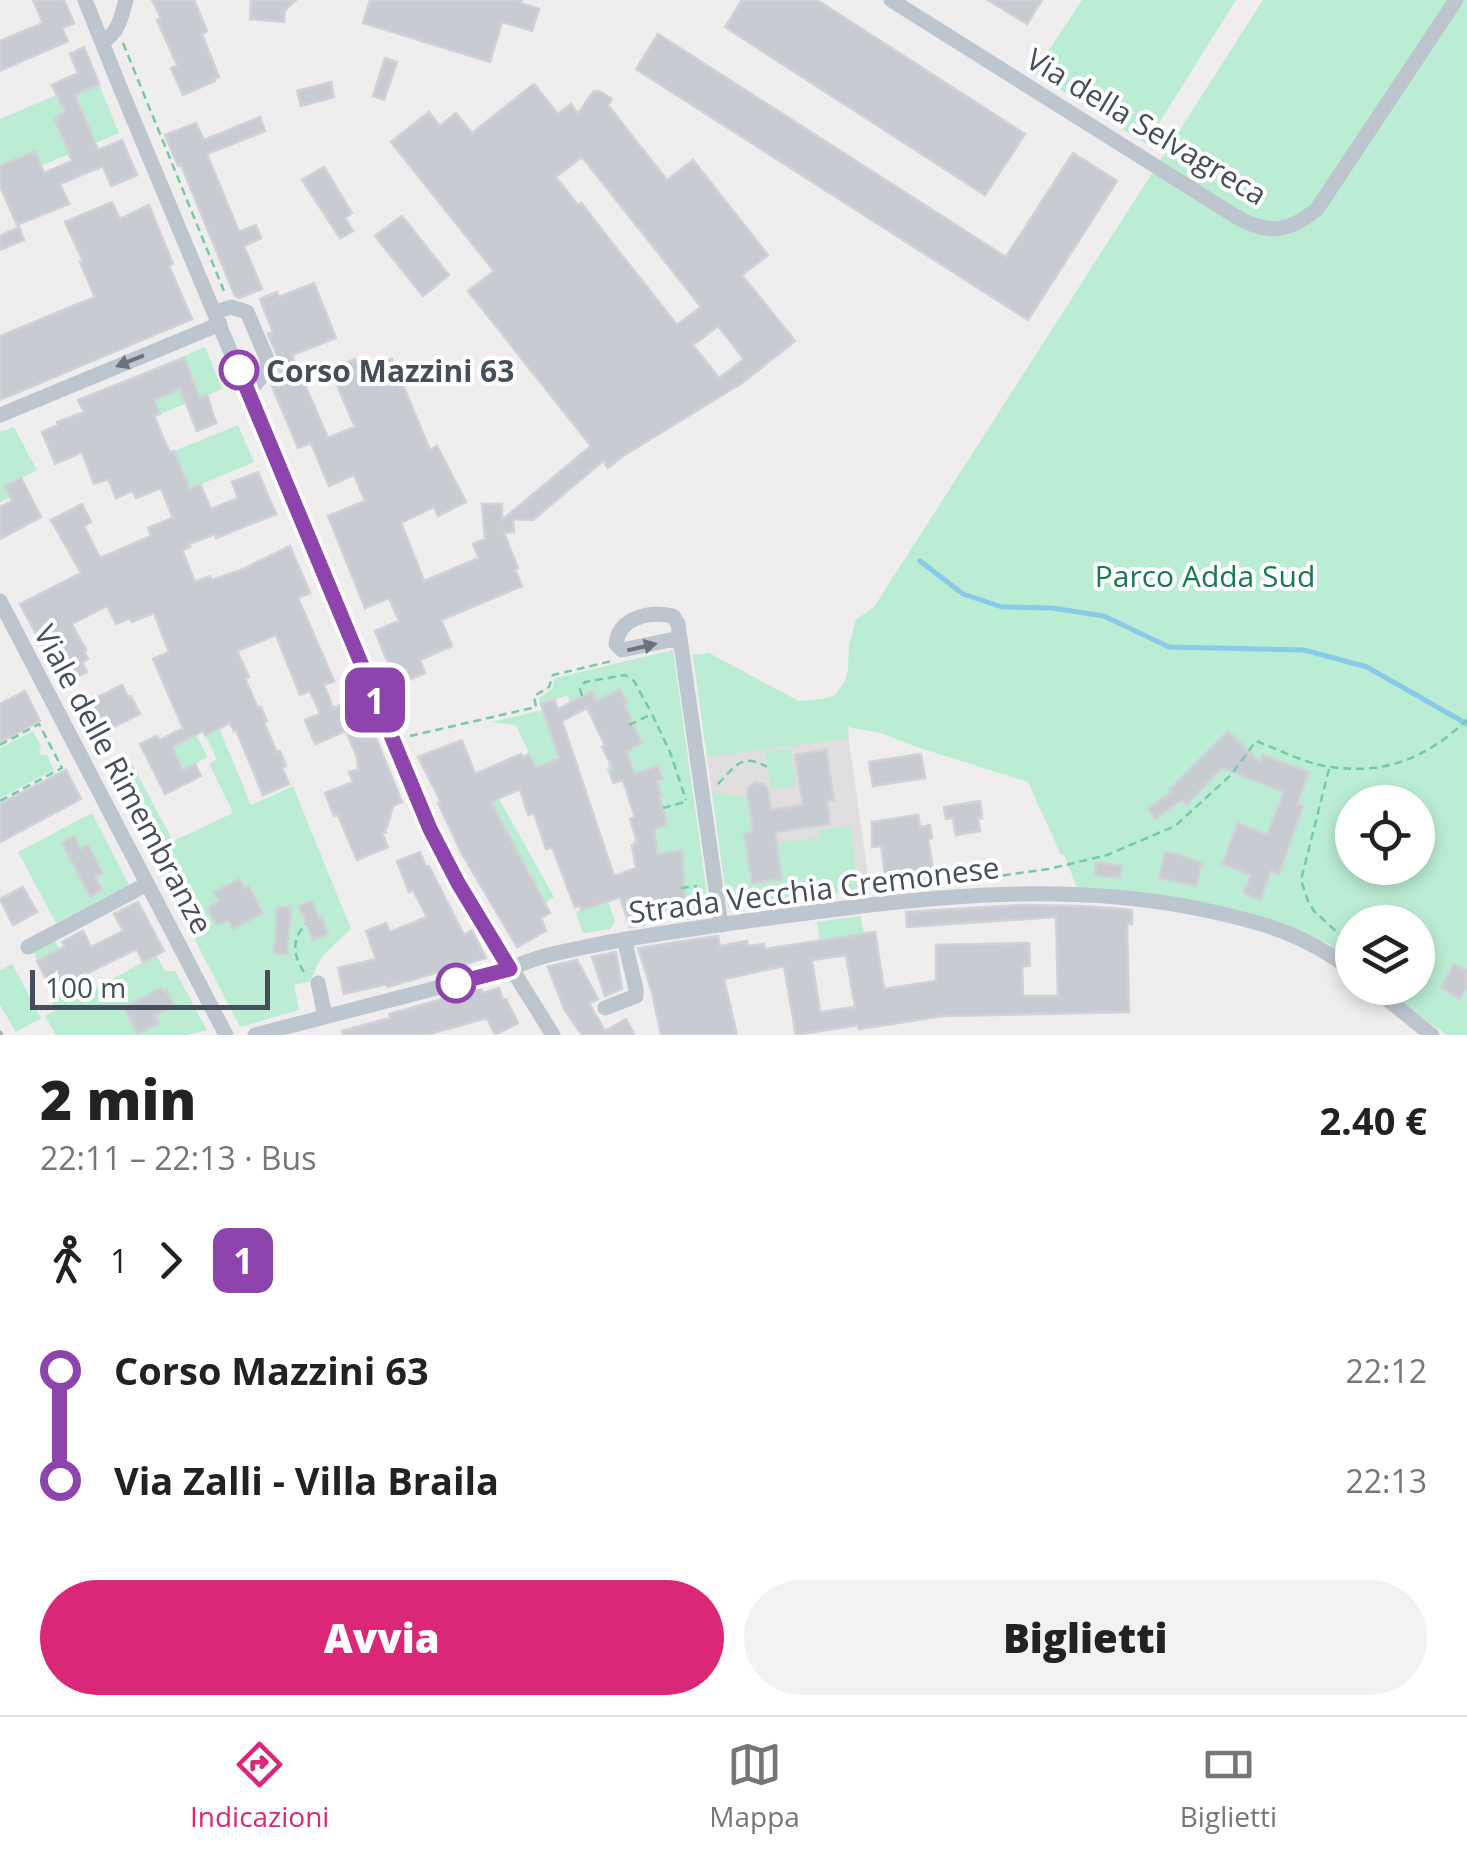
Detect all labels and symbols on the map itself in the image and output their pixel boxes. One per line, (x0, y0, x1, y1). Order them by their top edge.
street label: Via della Selvagreca (1019, 38, 1275, 214)
place label: Corso Mazzini 63 (266, 350, 514, 391)
marker: Corso Mazzini 63 (220, 351, 258, 389)
one-way arrow (115, 354, 145, 370)
park label: Parco Adda Sud (1095, 555, 1315, 596)
street label: Viale delle Rimembranze (25, 617, 223, 941)
one-way arrow (627, 639, 658, 654)
line badge: 1 (342, 668, 408, 732)
street label: Strada Vecchia Cremonese (626, 846, 1002, 932)
unlabelled marker (437, 964, 475, 1002)
scale bar (30, 965, 270, 1010)

